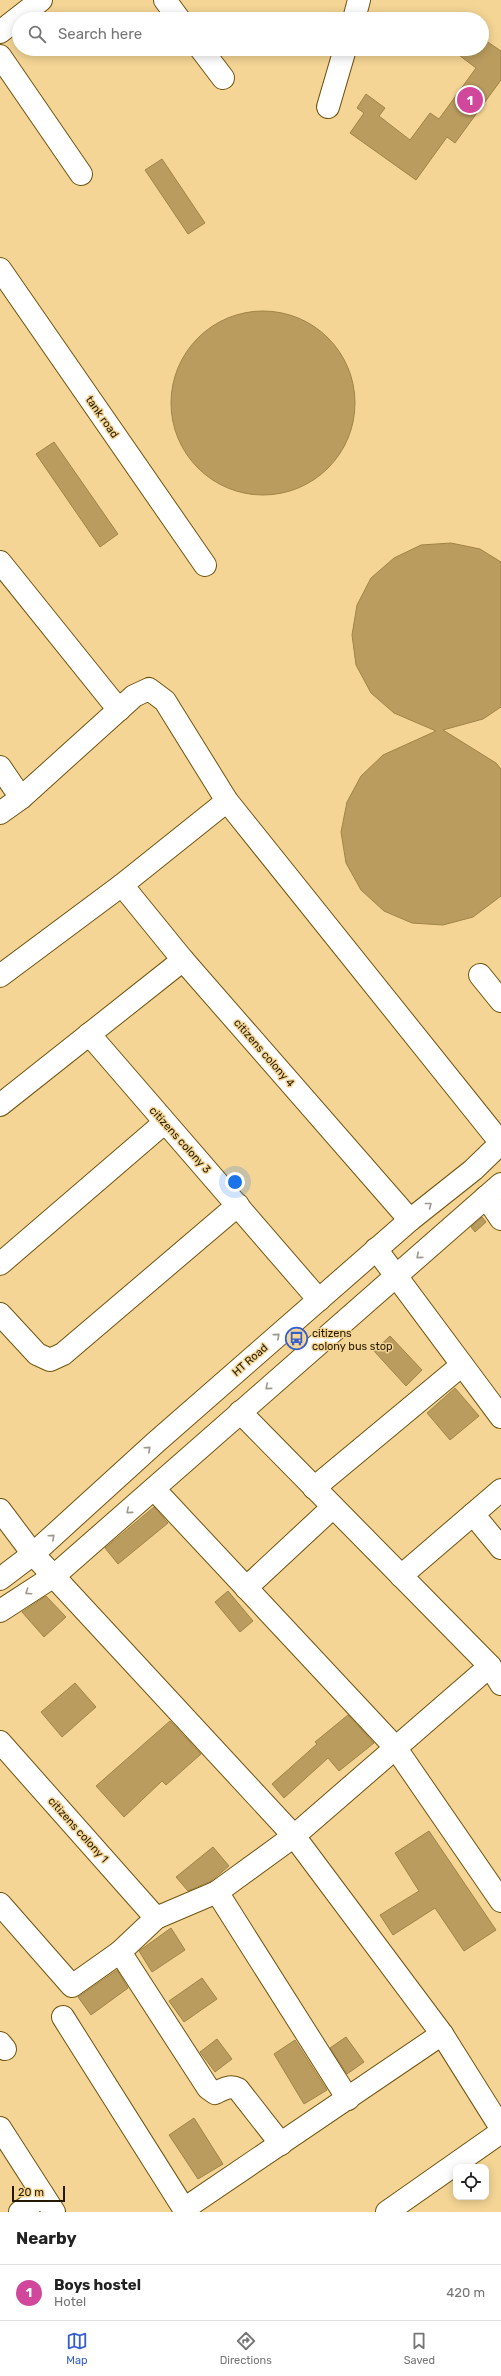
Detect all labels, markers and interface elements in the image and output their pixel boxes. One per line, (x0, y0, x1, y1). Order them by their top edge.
search box (12, 12, 489, 56)
icon: search (26, 23, 48, 45)
text: Search here (58, 25, 142, 43)
pin: 1 (457, 85, 483, 115)
street label: tank road (83, 393, 121, 441)
street label: citizens colony 4 (231, 1016, 297, 1090)
street label: citizens colony 3 (147, 1104, 214, 1176)
your location (225, 1172, 245, 1192)
one-way arrow (424, 1203, 431, 1210)
one-way arrow (416, 1251, 424, 1258)
bus stop icon: citizens colony bus stop (284, 1326, 310, 1352)
place label: citizens colony bus stop (312, 1327, 393, 1353)
one-way arrow (273, 1333, 280, 1340)
street label: HT Road (230, 1341, 270, 1379)
one-way arrow (265, 1383, 273, 1390)
one-way arrow (143, 1446, 151, 1454)
one-way arrow (126, 1506, 134, 1513)
one-way arrow (47, 1534, 55, 1541)
one-way arrow (25, 1588, 32, 1595)
street label: citizens colony 1 (45, 1795, 111, 1865)
map controls (453, 2164, 489, 2200)
button: locate (453, 2164, 489, 2200)
scale bar (12, 2184, 65, 2203)
text: 20 m (18, 2186, 44, 2199)
text: Nearby (16, 2228, 77, 2248)
text: Boys hostel (54, 2276, 141, 2294)
text: 1 (26, 2285, 32, 2300)
text: 420 m (446, 2285, 485, 2300)
text: Hotel (54, 2294, 86, 2309)
tab: Map (66, 2330, 88, 2367)
tab: Directions (220, 2330, 272, 2367)
tab: Saved (404, 2330, 435, 2367)

